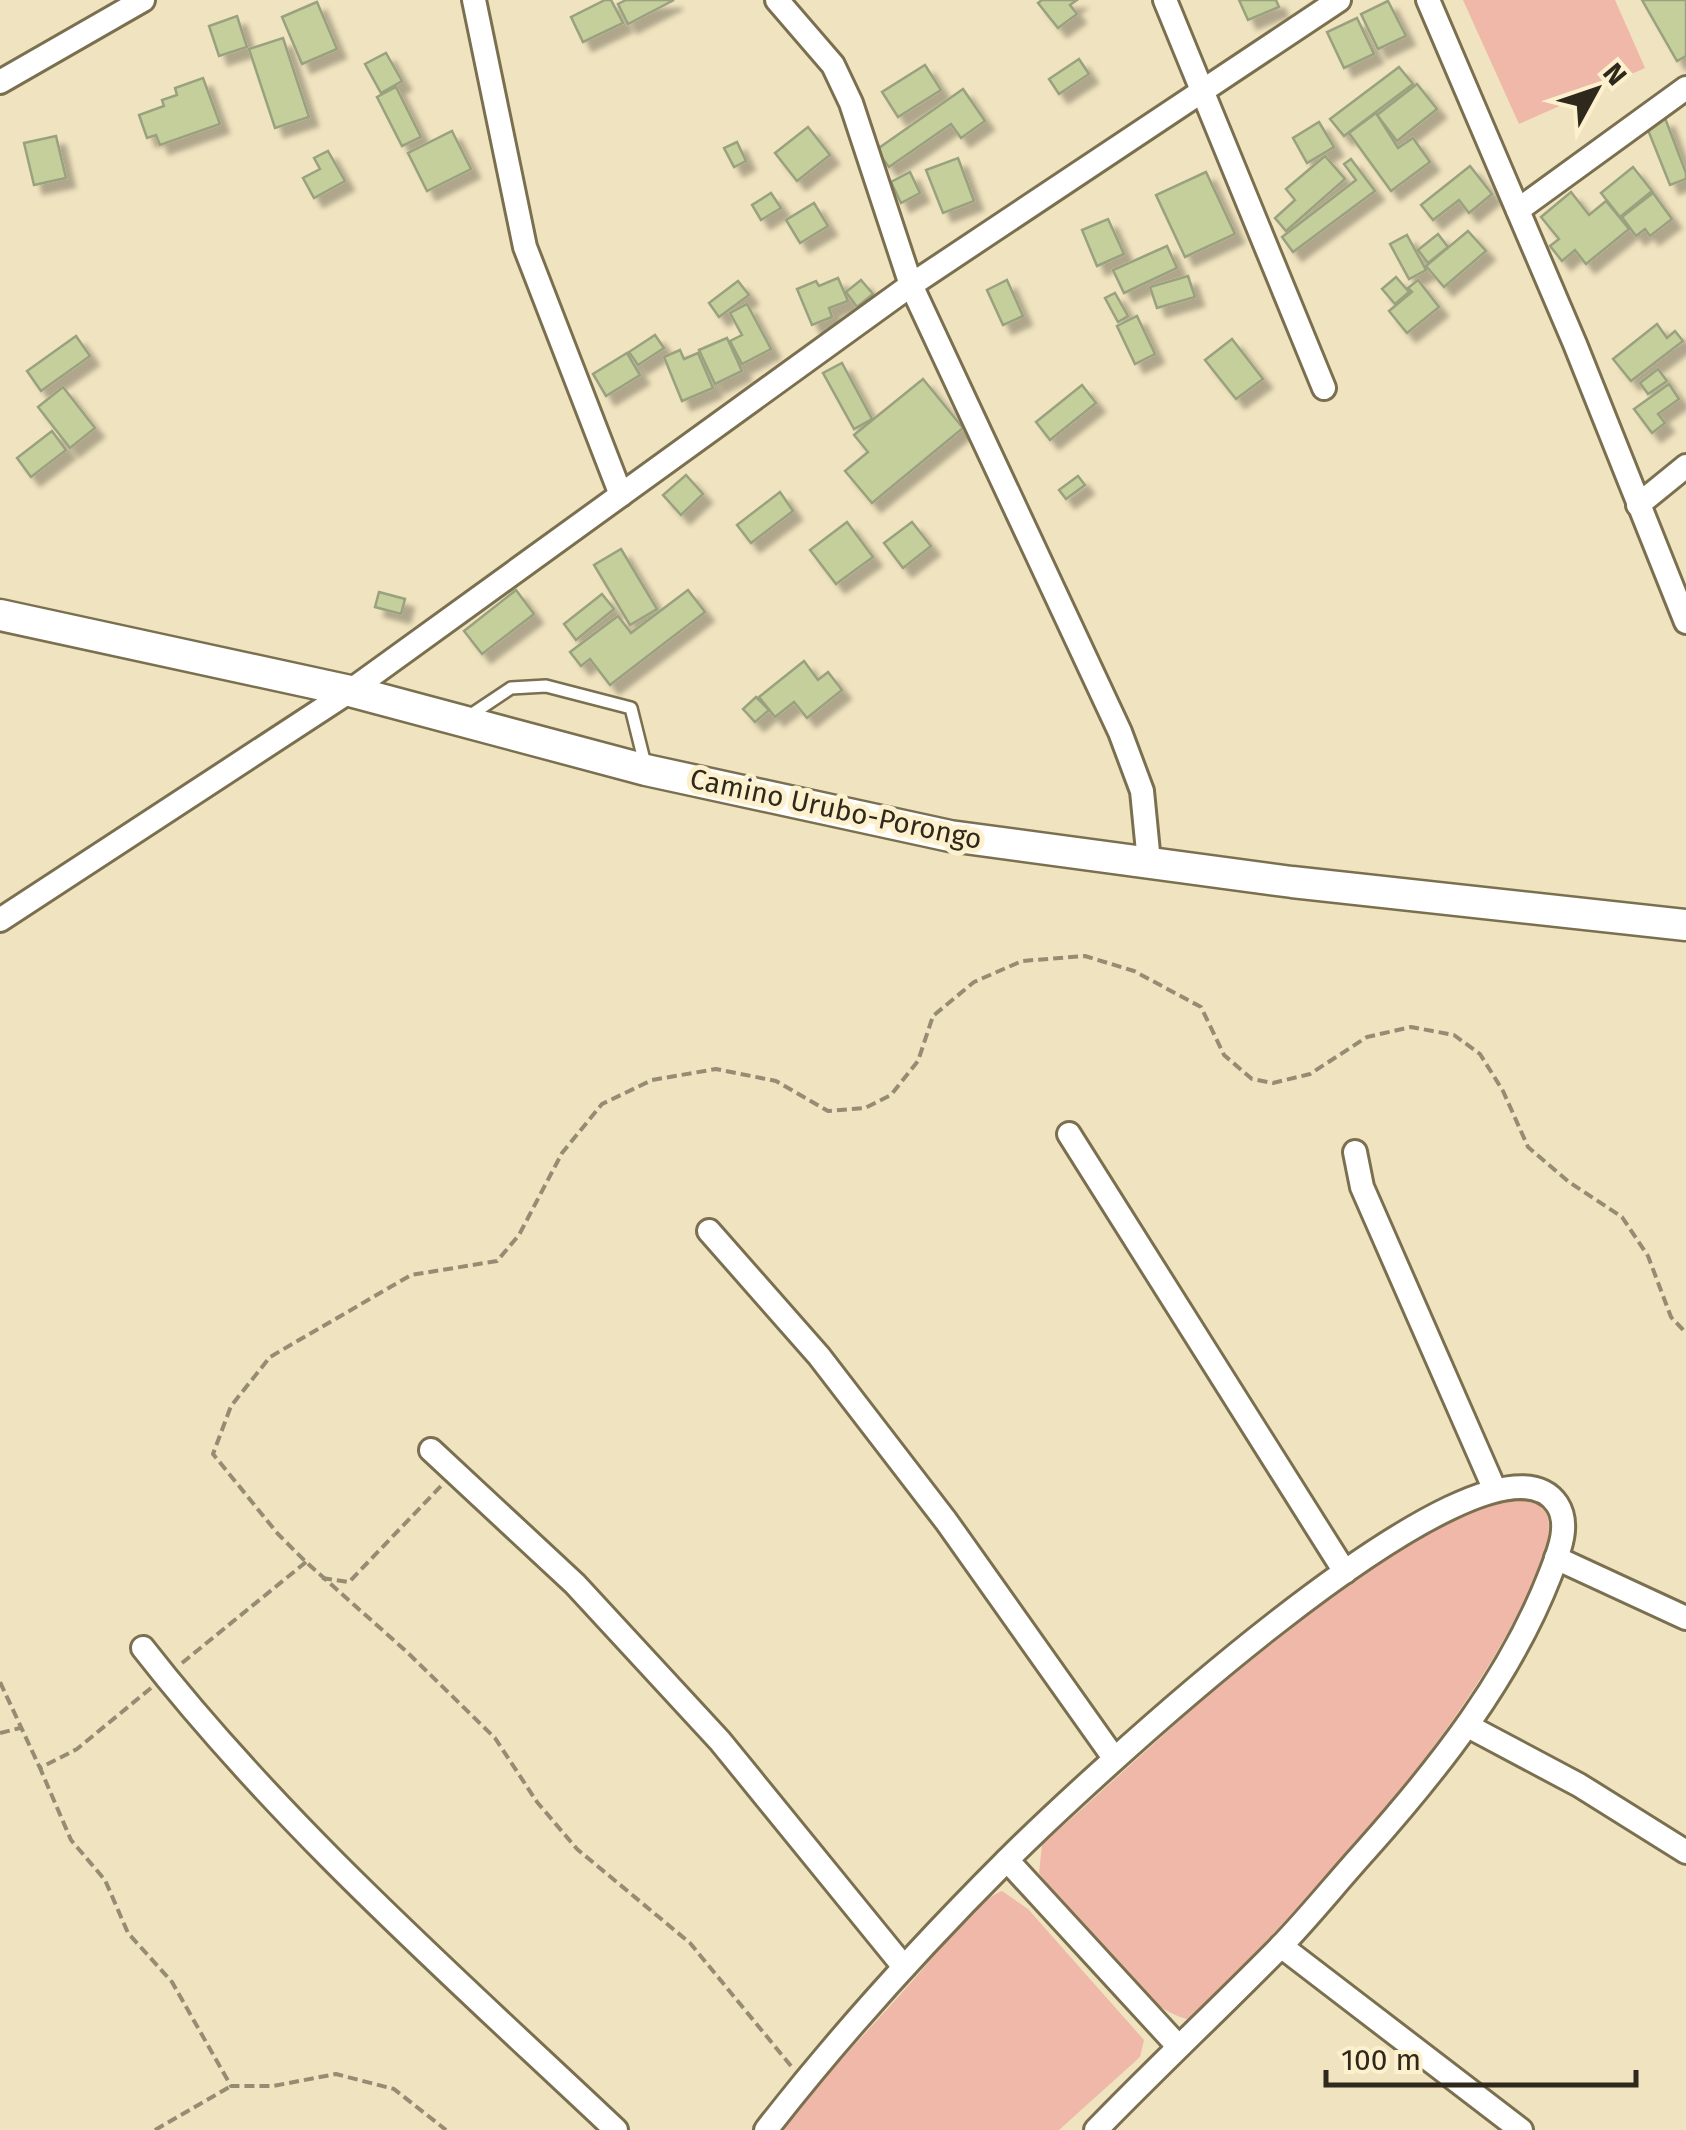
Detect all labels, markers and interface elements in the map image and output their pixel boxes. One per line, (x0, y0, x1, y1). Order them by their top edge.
north arrow (1546, 40, 1646, 140)
text: N (1596, 57, 1633, 92)
street label: Camino Urubo-Porongo (687, 762, 985, 856)
scale bar (1326, 2025, 1636, 2087)
text: 100 m (1341, 2042, 1421, 2078)

